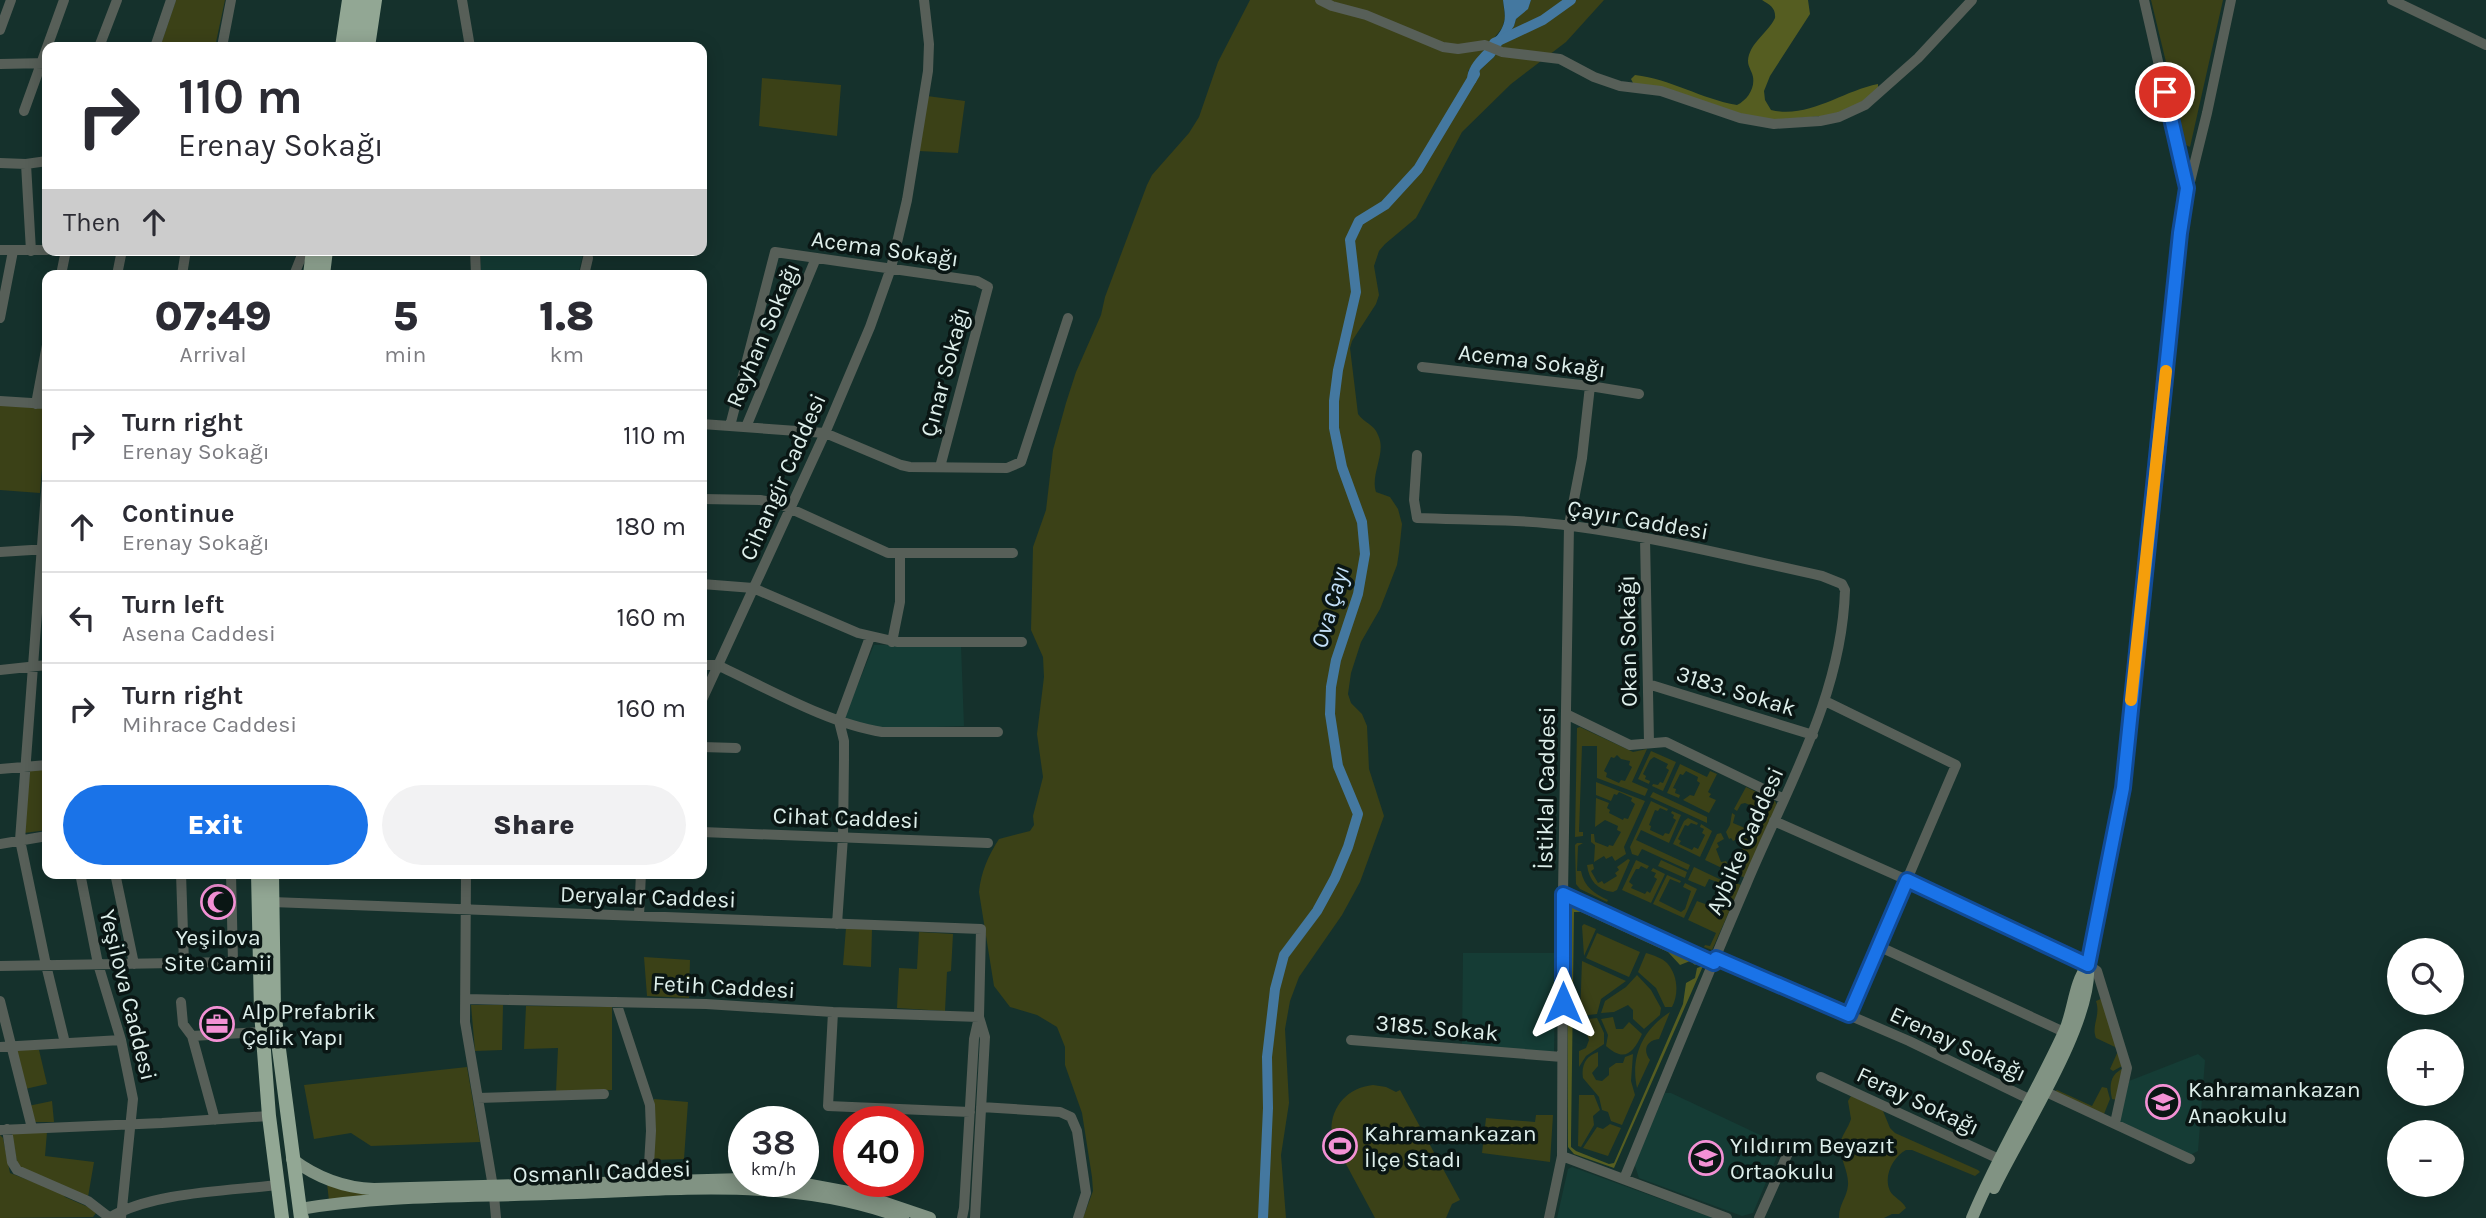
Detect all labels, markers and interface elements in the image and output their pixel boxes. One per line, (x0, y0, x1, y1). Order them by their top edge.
pin (2135, 62, 2195, 122)
text: 110 m (178, 68, 303, 125)
icon: right (63, 70, 154, 161)
icon: arrive (2146, 73, 2184, 111)
text: Erenay Sokağı (178, 127, 384, 164)
icon: ahead (135, 203, 173, 241)
text: Then (63, 207, 121, 238)
street label: Acema Sokağı (810, 225, 960, 273)
street label: Reyhan Sokağı (720, 259, 806, 411)
text: 07:49 (155, 291, 272, 341)
text: 5 (393, 291, 418, 341)
text: 1.8 (539, 291, 594, 341)
street label: Çınar Sokağı (915, 304, 975, 440)
street label: Acema Sokağı (1457, 339, 1607, 383)
text: Arrival (179, 341, 247, 368)
text: min (384, 341, 426, 368)
text: km (549, 341, 584, 368)
street label: Cihangir Caddesi (734, 389, 832, 565)
text: Turn right (122, 407, 243, 438)
icon: right (63, 417, 101, 455)
text: 110 m (623, 420, 686, 451)
text: Erenay Sokağı (122, 438, 270, 465)
street label: Çayır Caddesi (1565, 494, 1711, 546)
text: Continue (122, 498, 234, 529)
icon: ahead (63, 508, 101, 546)
text: 180 m (616, 511, 686, 542)
text: Erenay Sokağı (122, 529, 270, 556)
water label: Ova Çayı (1305, 563, 1355, 651)
street label: Okan Sokağı (1613, 575, 1643, 707)
text: Turn left (122, 589, 224, 620)
icon: left (63, 599, 101, 637)
text: 160 m (617, 602, 686, 633)
text: Asena Caddesi (122, 620, 276, 647)
street label: 3183. Sokak (1673, 660, 1799, 722)
text: Turn right (122, 680, 243, 711)
icon: right (63, 690, 101, 728)
text: 160 m (617, 693, 686, 724)
street label: İstiklal Caddesi (1531, 706, 1561, 870)
text: Mihrace Caddesi (122, 711, 297, 738)
street label: Aybike Caddesi (1700, 763, 1790, 919)
button: Exit (63, 785, 368, 865)
button: Share (382, 785, 686, 865)
street label: Cihat Caddesi (772, 802, 920, 834)
street label: Deryalar Caddesi (559, 880, 737, 914)
mosque icon: Yeşilova Site Camii (199, 883, 237, 921)
street label: Yeşilova Caddesi (94, 907, 162, 1083)
place label: Yeşilova Site Camii (164, 924, 272, 977)
map controls (2387, 938, 2464, 1197)
button: search (2387, 938, 2464, 1015)
position arrow (1526, 966, 1600, 1040)
street label: Fetih Caddesi (652, 970, 796, 1004)
place label: Alp Prefabrik Çelik Yapı (242, 998, 376, 1051)
street label: Erenay Sokağı (1885, 1001, 2031, 1087)
office icon: Alp Prefabrik Çelik Yapı (198, 1005, 236, 1043)
street label: 3185. Sokak (1375, 1009, 1499, 1047)
button: + (2387, 1029, 2464, 1106)
street label: Feray Sokağı (1852, 1061, 1984, 1141)
place label: Kahramankazan Anaokulu (2188, 1076, 2361, 1129)
school or university icon: Kahramankazan Anaokulu (2144, 1083, 2182, 1121)
speed limit sign: 40 (833, 1106, 924, 1197)
place label: Kahramankazan İlçe Stadı (1364, 1120, 1537, 1173)
button: − (2387, 1120, 2464, 1197)
text: 38 (751, 1122, 796, 1163)
sports icon: Kahramankazan İlçe Stadı (1321, 1127, 1359, 1165)
place label: Yıldırım Beyazıt Ortaokulu (1730, 1132, 1895, 1185)
school or university icon: Yıldırım Beyazıt Ortaokulu (1687, 1139, 1725, 1177)
street label: Osmanlı Caddesi (512, 1155, 692, 1189)
text: km/h (751, 1158, 796, 1180)

